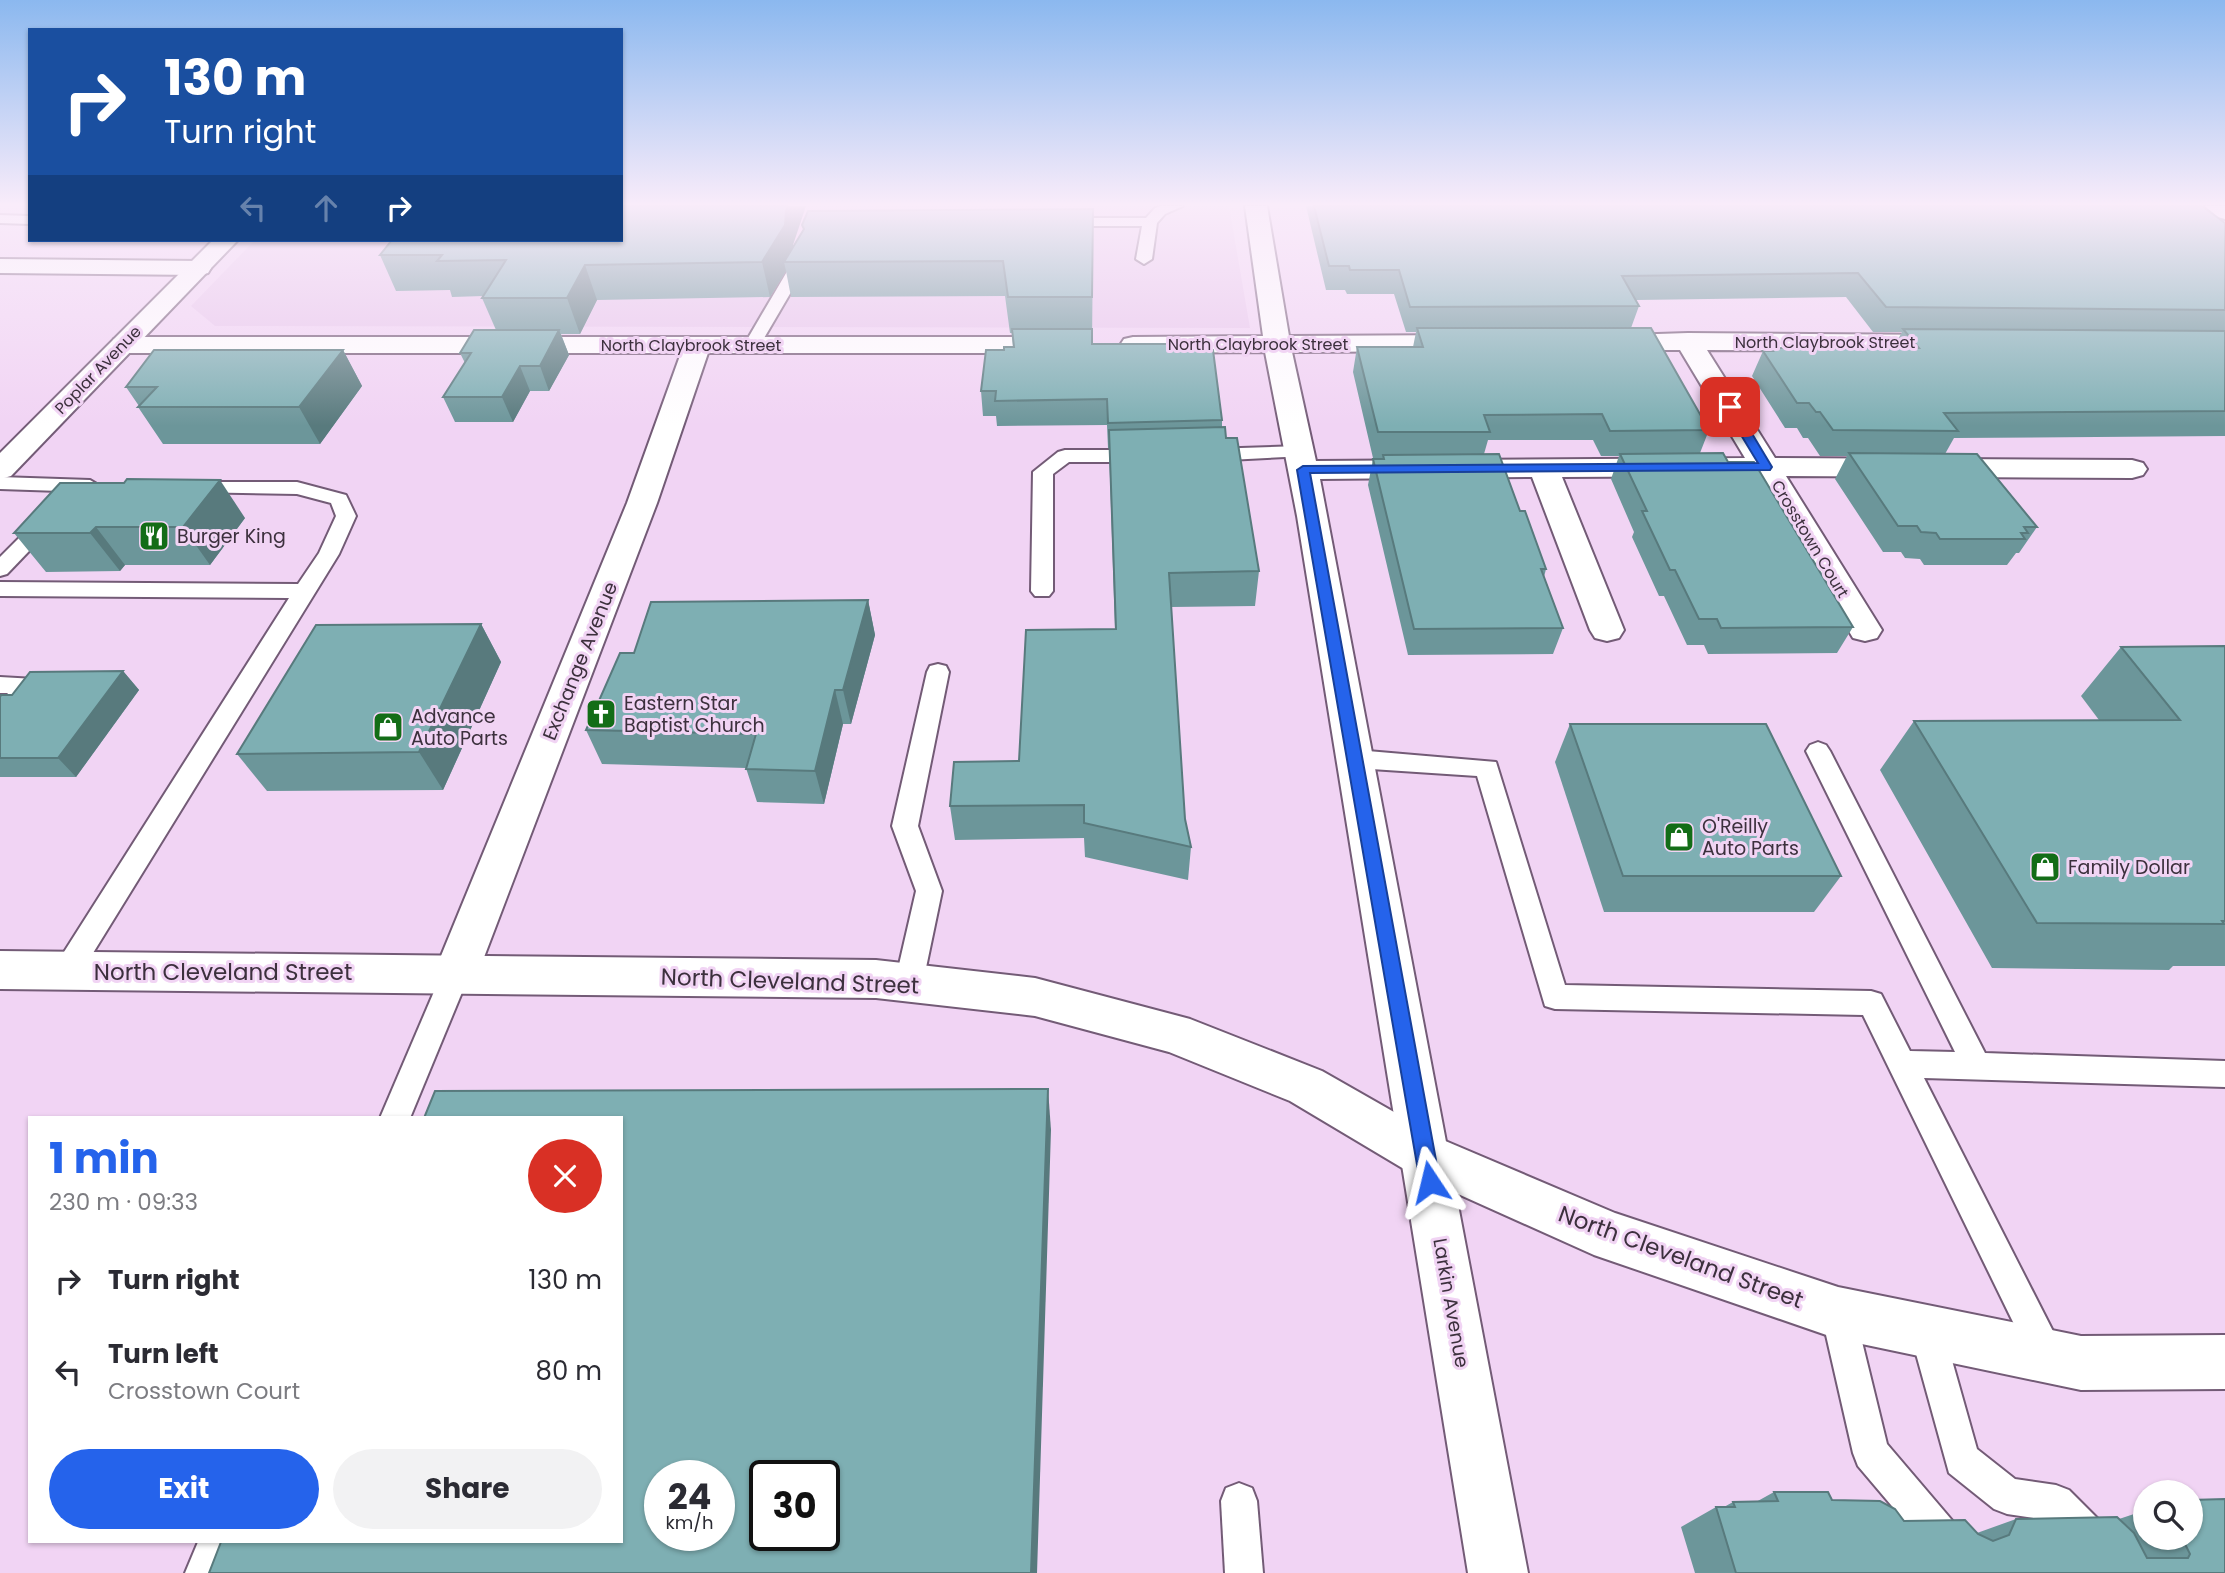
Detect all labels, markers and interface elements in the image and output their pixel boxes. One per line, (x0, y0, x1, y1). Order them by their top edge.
text: 130 m (164, 44, 306, 112)
icon: right (49, 56, 140, 147)
text: Turn right (164, 109, 316, 154)
icon: left (234, 189, 272, 227)
icon: ahead (307, 189, 345, 227)
icon: right (380, 189, 418, 227)
street label: Poplar Avenue (50, 320, 146, 419)
street label: North Claybrook Street (1735, 331, 1915, 354)
street label: North Claybrook Street (1168, 333, 1348, 356)
street label: North Claybrook Street (601, 334, 781, 357)
pin (1700, 377, 1760, 437)
icon: arrive (1711, 388, 1749, 426)
street label: Crosstown Court (1766, 476, 1854, 602)
restaurant icon: Burger King (137, 519, 171, 553)
place label: Burger King (177, 523, 286, 550)
street label: Exchange Avenue (536, 578, 624, 744)
place label: Eastern Star Baptist Church (624, 690, 765, 739)
church icon: Eastern Star Baptist Church (584, 697, 618, 731)
place label: Advance Auto Parts (411, 703, 508, 752)
shop icon: Advance Auto Parts (371, 710, 405, 744)
place label: O'Reilly Auto Parts (1702, 813, 1799, 862)
shop icon: O'Reilly Auto Parts (1662, 820, 1696, 854)
shop icon: Family Dollar (2028, 850, 2062, 884)
place label: Family Dollar (2068, 854, 2190, 881)
street label: North Cleveland Street (94, 956, 352, 988)
street label: North Cleveland Street (660, 960, 920, 1002)
text: 1 min (49, 1129, 159, 1188)
button: close (528, 1139, 602, 1213)
position arrow (1393, 1145, 1467, 1219)
text: 230 m · 09:33 (49, 1186, 198, 1218)
street label: North Cleveland Street (1554, 1198, 1808, 1316)
street label: Larkin Avenue (1426, 1236, 1476, 1370)
icon: right (49, 1262, 87, 1300)
text: Turn right (108, 1262, 240, 1298)
text: 130 m (528, 1262, 602, 1298)
text: Turn left (108, 1336, 219, 1372)
icon: left (49, 1353, 87, 1391)
text: 80 m (536, 1353, 602, 1389)
text: Crosstown Court (108, 1375, 300, 1407)
button: Exit (49, 1449, 319, 1529)
button: Share (333, 1449, 602, 1529)
speed limit sign: 30 (749, 1460, 840, 1551)
text: 24 (668, 1472, 711, 1521)
map controls (2133, 1480, 2203, 1550)
button: search (2133, 1480, 2203, 1550)
text: km/h (666, 1510, 713, 1535)

